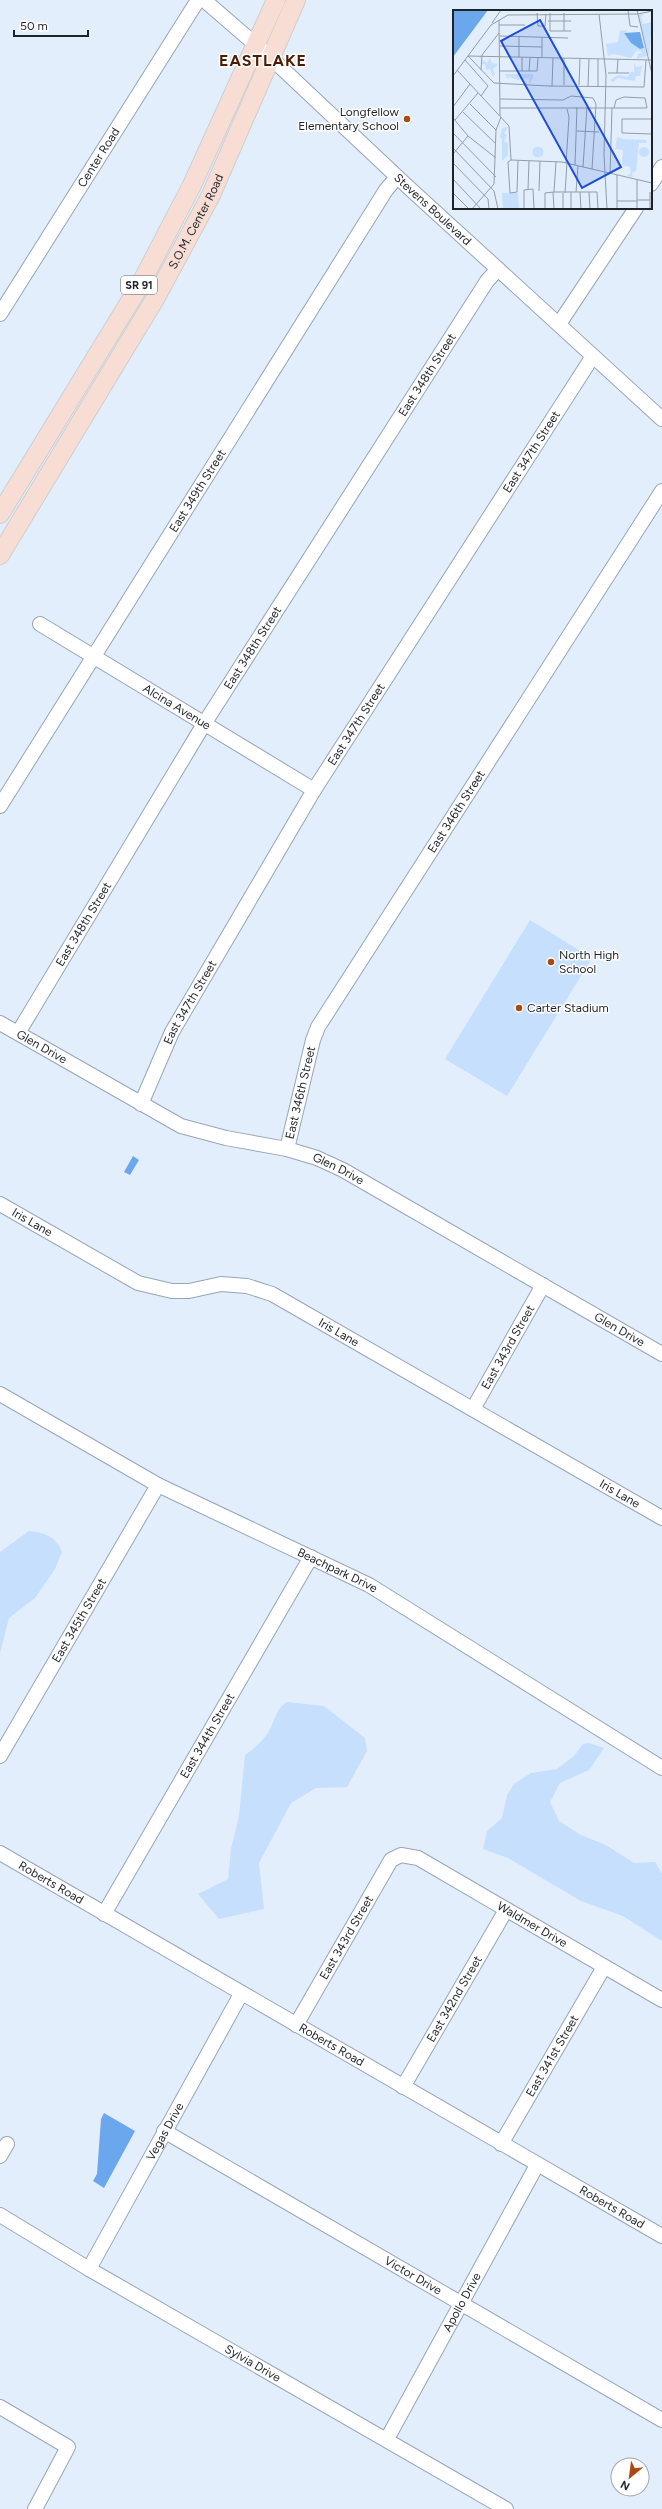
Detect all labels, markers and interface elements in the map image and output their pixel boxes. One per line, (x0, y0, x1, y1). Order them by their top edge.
inset map (453, 10, 652, 209)
scale bar (14, 12, 88, 38)
text: 50 m (20, 19, 48, 33)
district label: EASTLAKE (219, 51, 307, 70)
place label: Longfellow Elementary School (298, 105, 400, 133)
marker: Longfellow Elementary School (402, 114, 412, 124)
street label: Center Road (75, 125, 123, 190)
street label: Stevens Boulevard (391, 170, 474, 248)
street label: S.O.M. Center Road (166, 172, 226, 271)
road number: SR 91 (121, 276, 157, 294)
street label: East 348th Street (395, 330, 459, 419)
street label: East 347th Street (500, 408, 563, 495)
street label: East 349th Street (166, 446, 229, 535)
street label: East 348th Street (221, 603, 285, 692)
street label: East 347th Street (325, 680, 388, 768)
street label: Alcina Avenue (141, 681, 214, 733)
street label: East 346th Street (425, 767, 488, 855)
street label: East 348th Street (53, 879, 114, 969)
place label: North High School (559, 948, 619, 976)
street label: East 347th Street (161, 957, 220, 1046)
marker: North High School (546, 957, 556, 967)
place label: Carter Stadium (527, 1001, 609, 1015)
marker: Carter Stadium (514, 1003, 524, 1013)
street label: Glen Drive (14, 1027, 70, 1067)
street label: East 346th Street (283, 1044, 318, 1140)
street label: Glen Drive (310, 1150, 367, 1188)
street label: Iris Lane (9, 1205, 55, 1240)
street label: East 343rd Street (479, 1302, 537, 1392)
street label: Glen Drive (592, 1309, 648, 1350)
street label: Iris Lane (316, 1315, 362, 1350)
street label: Iris Lane (597, 1477, 643, 1511)
street label: Beachpark Drive (295, 1545, 380, 1596)
street label: East 345th Street (49, 1575, 109, 1665)
street label: East 344th Street (177, 1691, 238, 1781)
street label: Roberts Road (16, 1858, 86, 1907)
street label: East 343rd Street (317, 1893, 376, 1982)
street label: Waldmer Drive (495, 1899, 570, 1950)
street label: East 342nd Street (424, 1953, 485, 2044)
street label: East 341st Street (523, 2012, 582, 2099)
street label: Roberts Road (296, 2020, 367, 2069)
street label: Vegas Drive (143, 2100, 187, 2163)
street label: Roberts Road (577, 2183, 647, 2231)
street label: Victor Drive (382, 2253, 445, 2298)
street label: Apollo Drive (440, 2270, 484, 2334)
street label: Sylvia Drive (222, 2342, 284, 2385)
north arrow (610, 2457, 650, 2497)
text: N (619, 2478, 632, 2493)

